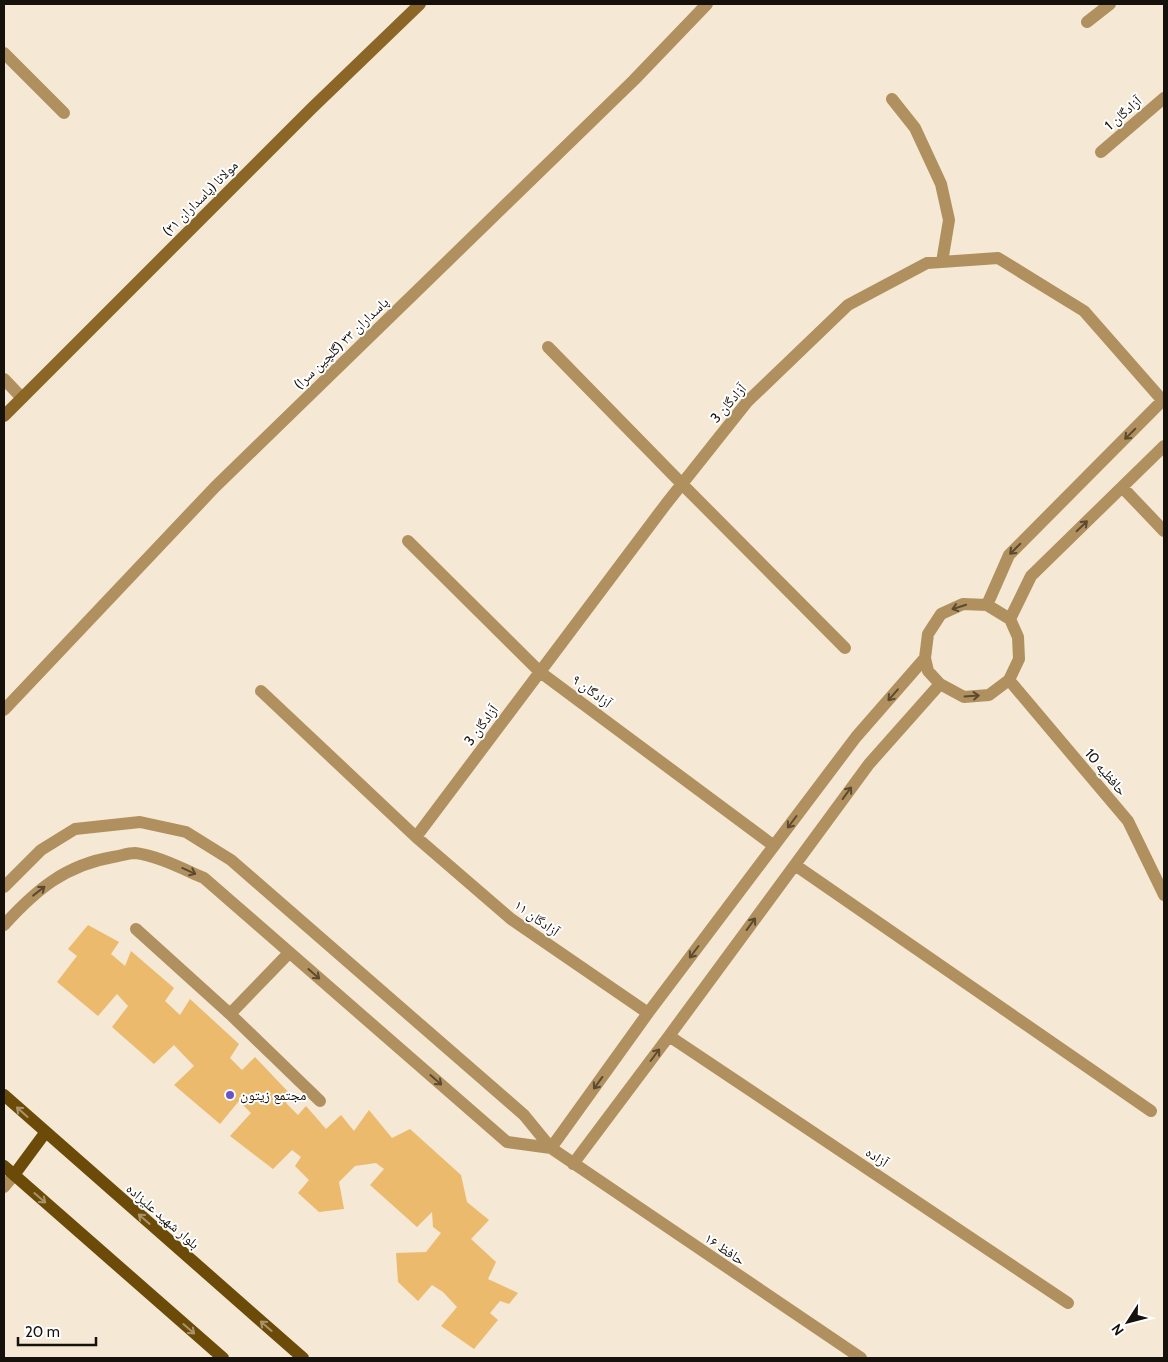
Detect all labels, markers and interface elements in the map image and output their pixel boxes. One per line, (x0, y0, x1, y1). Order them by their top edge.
street label: آزادگان 1 (1101, 92, 1146, 134)
street label: مولانا (پاسداران ۳۱) (158, 156, 242, 240)
street label: پاسداران ۳۳ (گلچین سرا) (290, 293, 393, 393)
street label: آزادگان 3 (706, 379, 750, 426)
one-way arrow (1124, 428, 1136, 440)
one-way arrow (1076, 520, 1088, 532)
one-way arrow (1009, 543, 1021, 555)
one-way arrow (951, 602, 967, 612)
street label: آزادگان ۹ (569, 670, 616, 712)
one-way arrow (887, 688, 899, 701)
one-way arrow (963, 691, 979, 701)
street label: آزادگان 3 (460, 701, 502, 749)
street label: حافظیه 10 (1081, 745, 1131, 799)
one-way arrow (842, 787, 853, 800)
one-way arrow (787, 815, 797, 829)
one-way arrow (181, 867, 196, 877)
one-way arrow (32, 886, 45, 897)
street label: آزادگان ۱۱ (511, 896, 563, 941)
one-way arrow (746, 917, 756, 931)
one-way arrow (689, 945, 699, 959)
one-way arrow (307, 968, 320, 980)
one-way arrow (650, 1048, 660, 1062)
one-way arrow (430, 1075, 443, 1086)
one-way arrow (593, 1076, 603, 1090)
place label: مجتمع زیتون (240, 1086, 306, 1105)
marker: مجتمع زیتون (224, 1089, 236, 1101)
one-way arrow (15, 1106, 28, 1118)
street label: آزاده (862, 1143, 892, 1171)
street label: بلوار شهید علیزاده (123, 1179, 203, 1253)
one-way arrow (34, 1193, 47, 1204)
one-way arrow (137, 1213, 150, 1225)
street label: حافظ ۱۶ (701, 1229, 749, 1269)
north arrow (1103, 1297, 1153, 1347)
scale bar (18, 1314, 95, 1346)
one-way arrow (260, 1320, 273, 1332)
text: N (1107, 1320, 1128, 1339)
text: 20 m (25, 1323, 60, 1341)
one-way arrow (182, 1323, 195, 1334)

